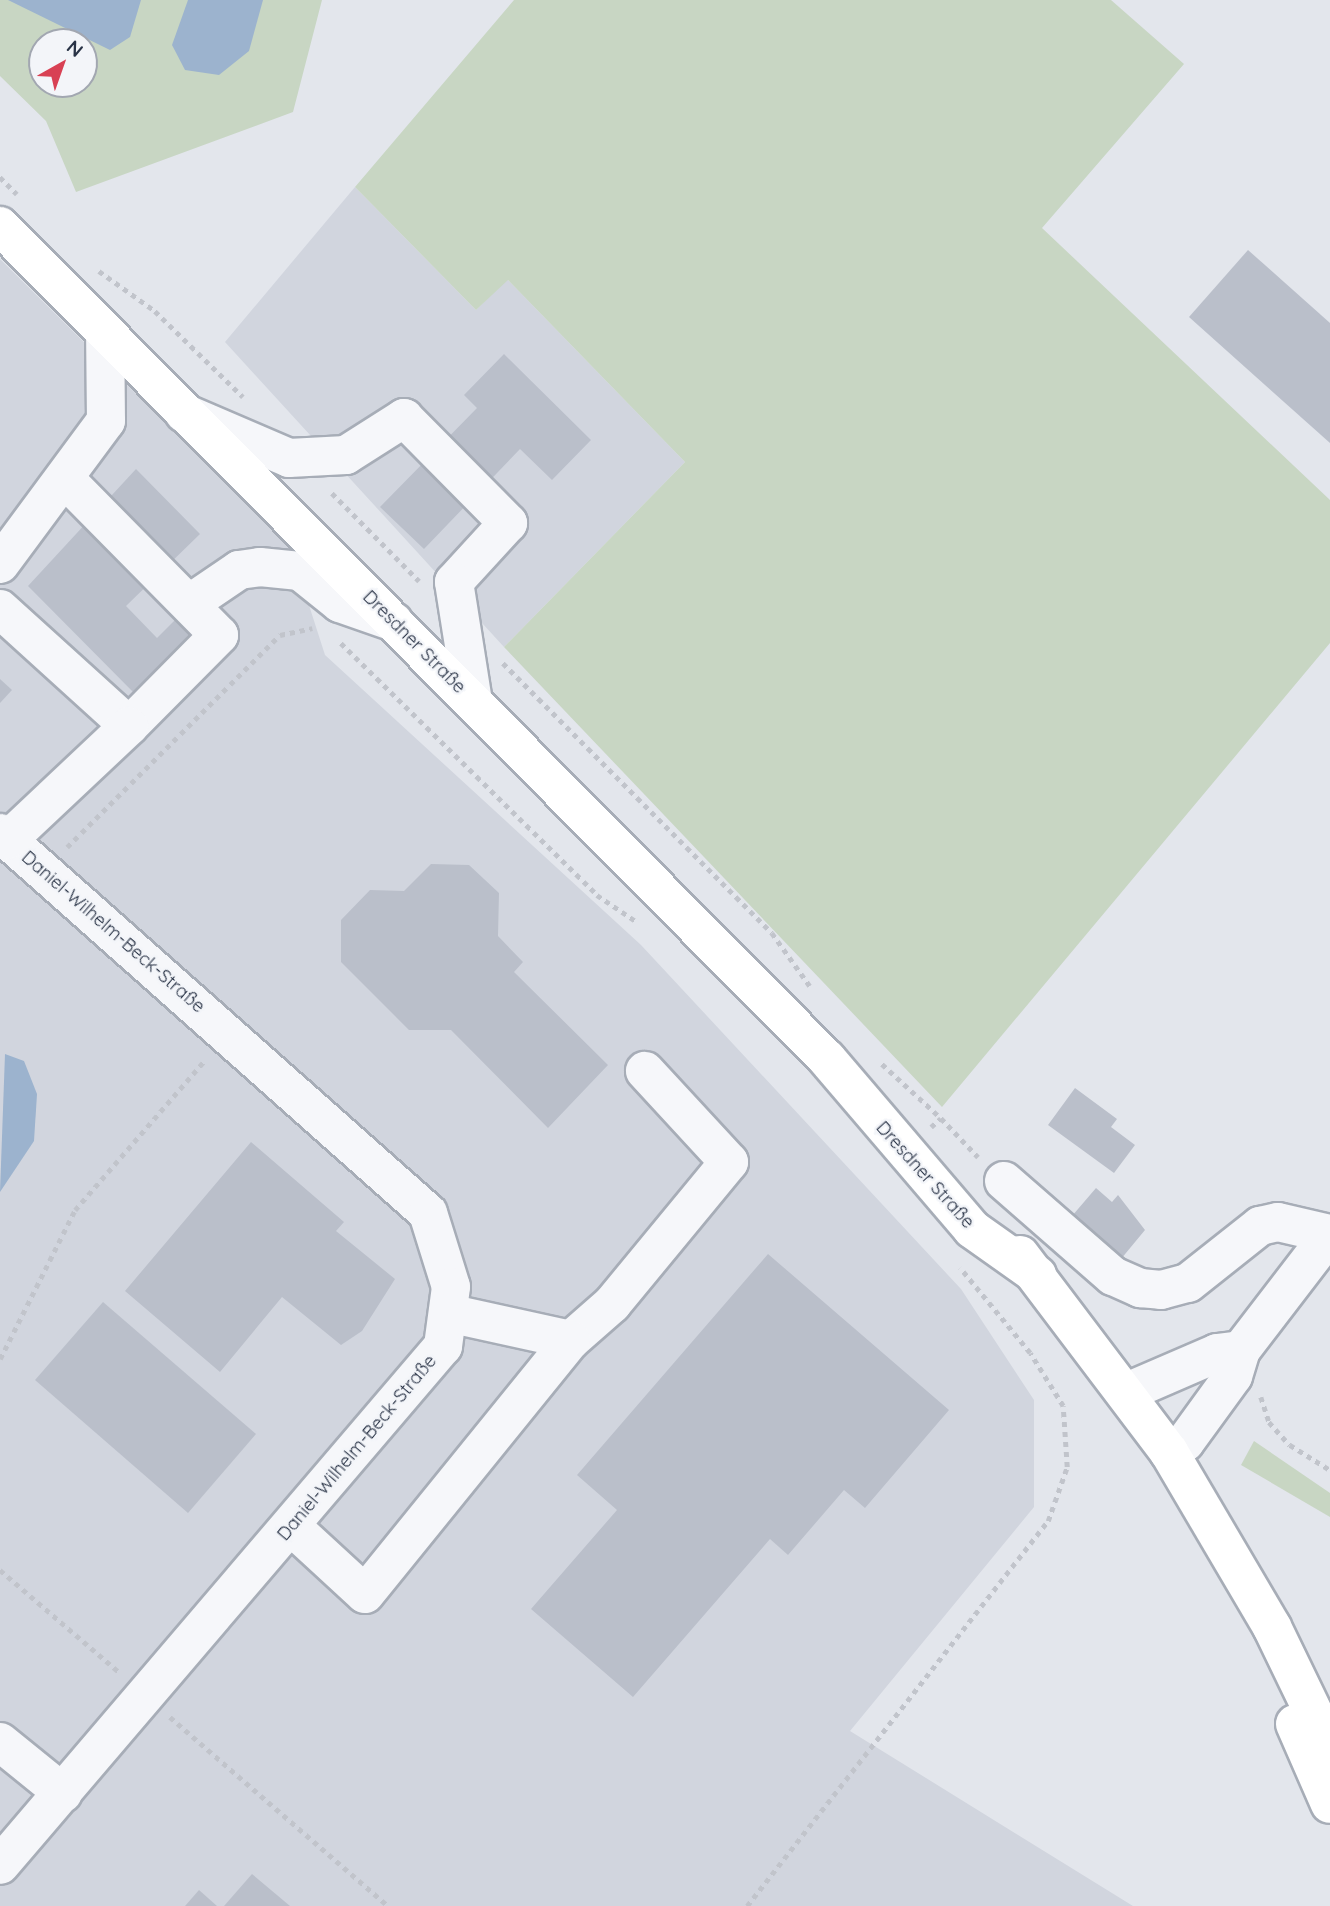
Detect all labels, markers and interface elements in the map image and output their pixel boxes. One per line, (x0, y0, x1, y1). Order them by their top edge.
north arrow (28, 28, 98, 98)
text: N (62, 35, 88, 62)
street label: Dresdner Straße (358, 586, 470, 698)
street label: Daniel-Wilhelm-Beck-Straße (17, 847, 209, 1017)
street label: Dresdner Straße (871, 1117, 979, 1233)
street label: Daniel-Wilhelm-Beck-Straße (273, 1351, 441, 1545)

